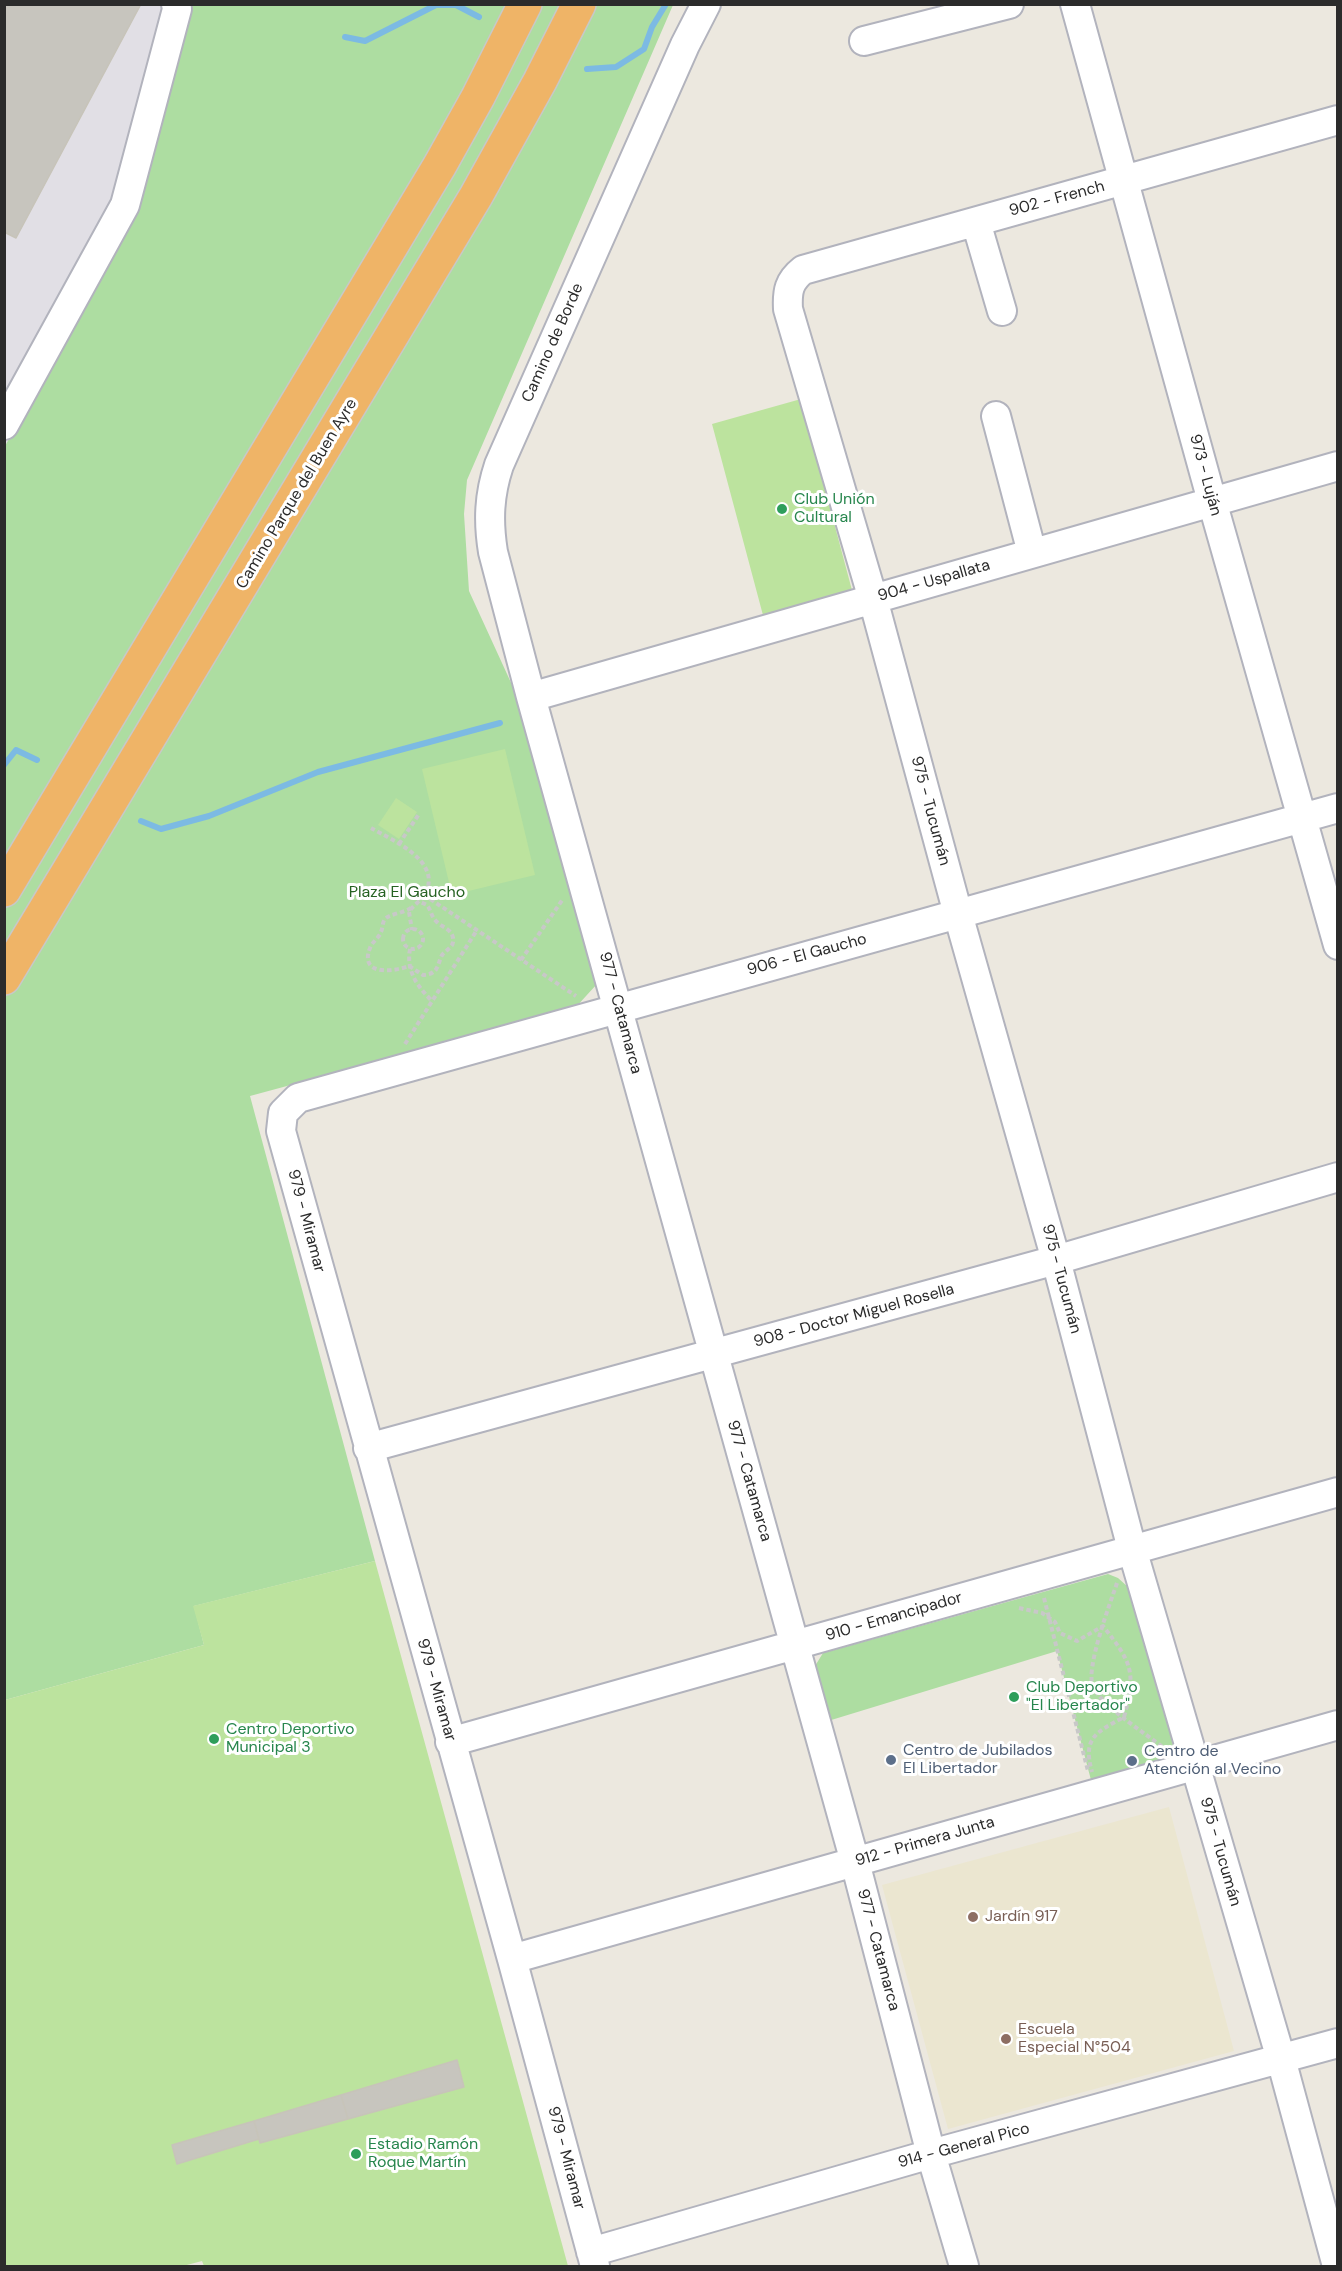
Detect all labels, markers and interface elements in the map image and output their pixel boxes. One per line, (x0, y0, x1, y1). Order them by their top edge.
street label: 902 - French (1007, 177, 1107, 221)
street label: Camino de Borde (518, 280, 588, 406)
street label: Camino Parque del Buen Ayre (232, 395, 362, 593)
street label: 973 - Luján (1185, 432, 1225, 518)
place label: Club Unión Cultural (794, 490, 875, 528)
marker: Club Unión Cultural (775, 502, 789, 516)
street label: 904 - Uspallata (876, 556, 992, 606)
street label: 975 - Tucumán (906, 754, 954, 868)
park label: Plaza El Gaucho (349, 883, 465, 903)
street label: 906 - El Gaucho (745, 930, 869, 980)
street label: 977 - Catamarca (595, 950, 645, 1076)
street label: 979 - Miramar (283, 1167, 329, 1275)
street label: 975 - Tucumán (1037, 1222, 1085, 1336)
street label: 908 - Doctor Miguel Rosella (752, 1280, 956, 1352)
street label: 977 - Catamarca (723, 1418, 775, 1544)
street label: 910 - Emancipador (823, 1588, 965, 1646)
street label: 979 - Miramar (412, 1637, 460, 1743)
place label: Club Deportivo "El Libertador" (1026, 1678, 1138, 1716)
marker: Club Deportivo "El Libertador" (1007, 1690, 1021, 1704)
place label: Centro Deportivo Municipal 3 (226, 1720, 355, 1758)
marker: Centro Deportivo Municipal 3 (207, 1732, 221, 1746)
place label: Centro de Jubilados El Libertador (903, 1741, 1053, 1779)
place label: Centro de Atención al Vecino (1144, 1742, 1281, 1780)
marker: Centro de Jubilados El Libertador (884, 1753, 898, 1767)
marker: Centro de Atención al Vecino (1125, 1754, 1139, 1768)
street label: 975 - Tucumán (1195, 1795, 1245, 1909)
street label: 912 - Primera Junta (853, 1813, 997, 1871)
street label: 977 - Catamarca (853, 1887, 903, 2013)
place label: Jardín 917 (985, 1907, 1058, 1927)
marker: Jardín 917 (966, 1910, 980, 1924)
place label: Escuela Especial N°504 (1018, 2020, 1131, 2058)
marker: Escuela Especial N°504 (999, 2032, 1013, 2046)
street label: 979 - Miramar (543, 2104, 589, 2212)
street label: 914 - General Pico (896, 2119, 1032, 2173)
place label: Estadio Ramón Roque Martín (368, 2135, 478, 2173)
marker: Estadio Ramón Roque Martín (349, 2147, 363, 2161)

